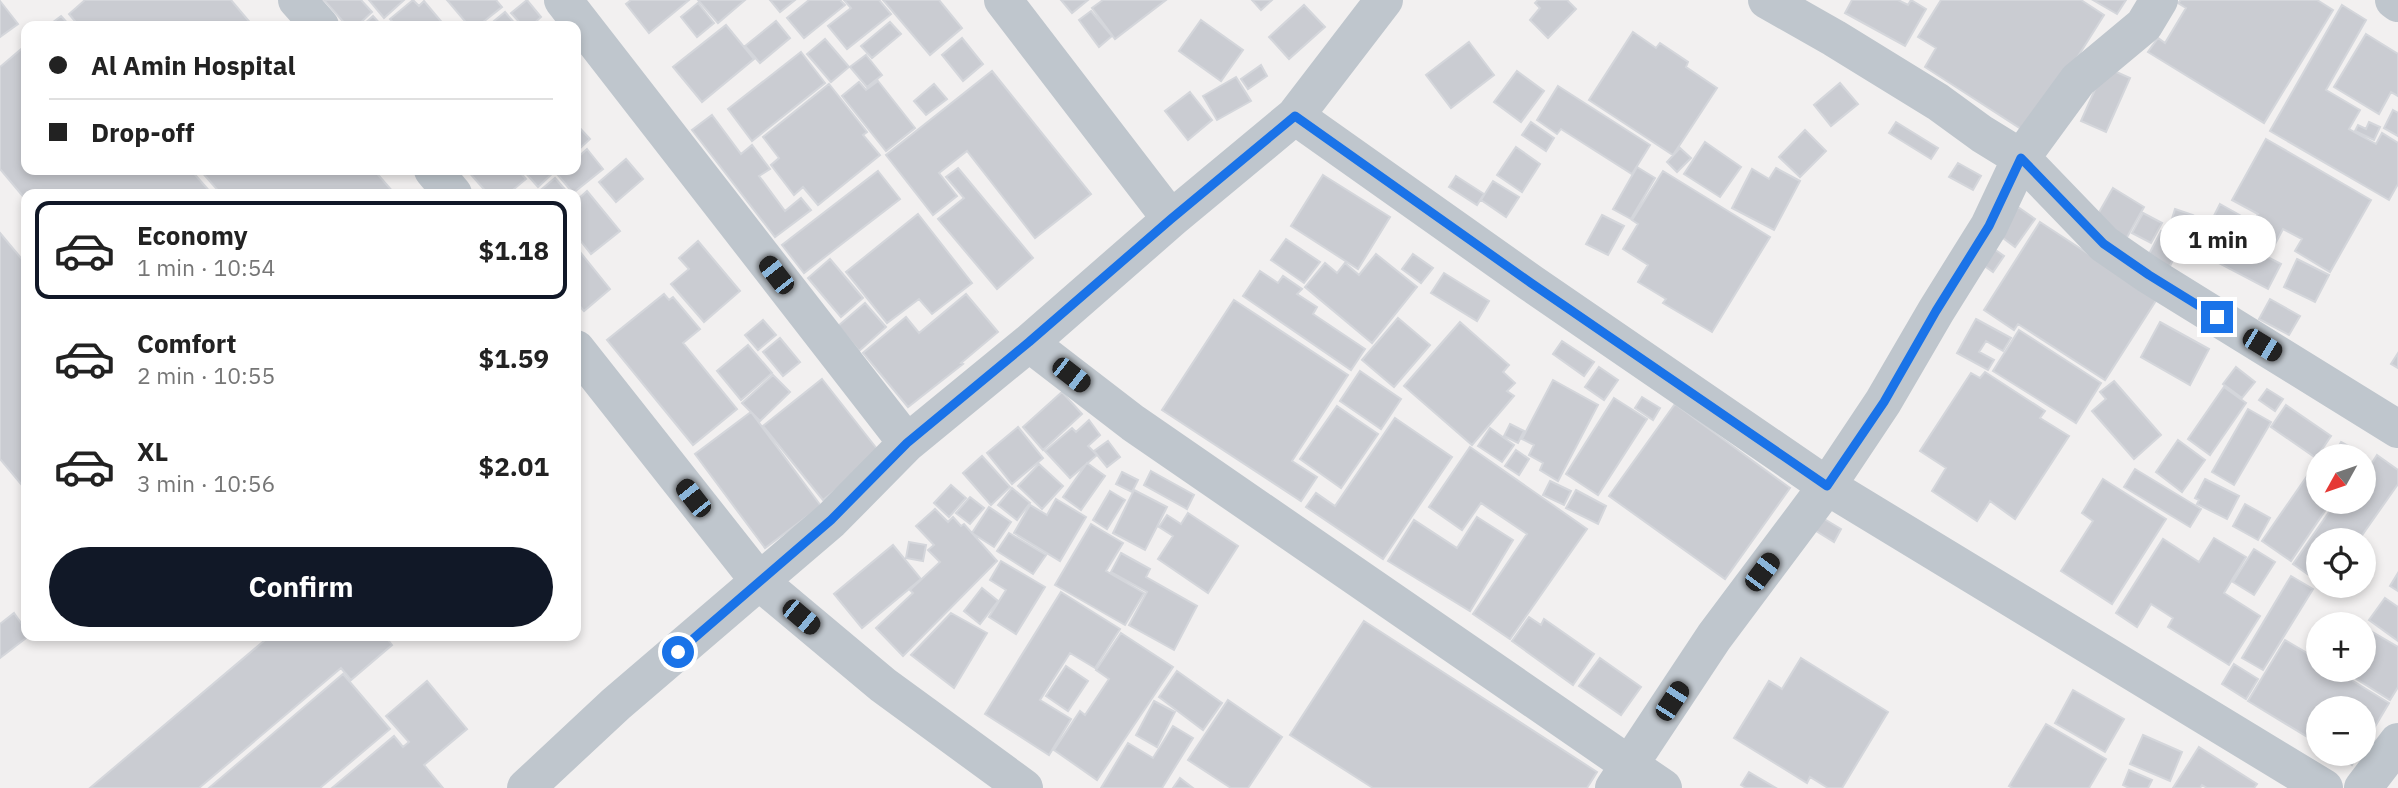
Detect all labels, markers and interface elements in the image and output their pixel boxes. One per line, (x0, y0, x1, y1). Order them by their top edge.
text: Al Amin Hospital (91, 48, 295, 82)
text: Drop-off (91, 115, 194, 149)
callout: 1 min (2159, 216, 2275, 264)
text: Economy (137, 218, 248, 252)
icon: car (53, 219, 116, 282)
text: 1 min (2188, 224, 2248, 254)
text: $1.18 (479, 233, 549, 267)
text: 1 min · 10:54 (137, 252, 275, 282)
car (755, 252, 798, 298)
route end (2201, 301, 2233, 333)
car (2239, 325, 2286, 365)
text: Comfort (137, 326, 236, 360)
icon: car (53, 327, 116, 390)
text: $1.59 (479, 341, 549, 375)
car (1048, 354, 1095, 396)
text: 2 min · 10:55 (137, 360, 275, 390)
text: XL (137, 434, 168, 468)
icon: car (53, 435, 116, 498)
north arrow (2306, 444, 2376, 514)
map controls (2306, 444, 2376, 766)
text: $2.01 (479, 449, 549, 483)
text: 3 min · 10:56 (137, 468, 275, 498)
car (672, 475, 715, 521)
button: locate (2306, 528, 2376, 598)
button: Confirm (49, 547, 553, 627)
car (1741, 549, 1784, 595)
car (779, 595, 824, 639)
button: + (2306, 612, 2376, 682)
route start (662, 636, 694, 668)
car (1652, 678, 1693, 724)
button: − (2306, 696, 2376, 766)

